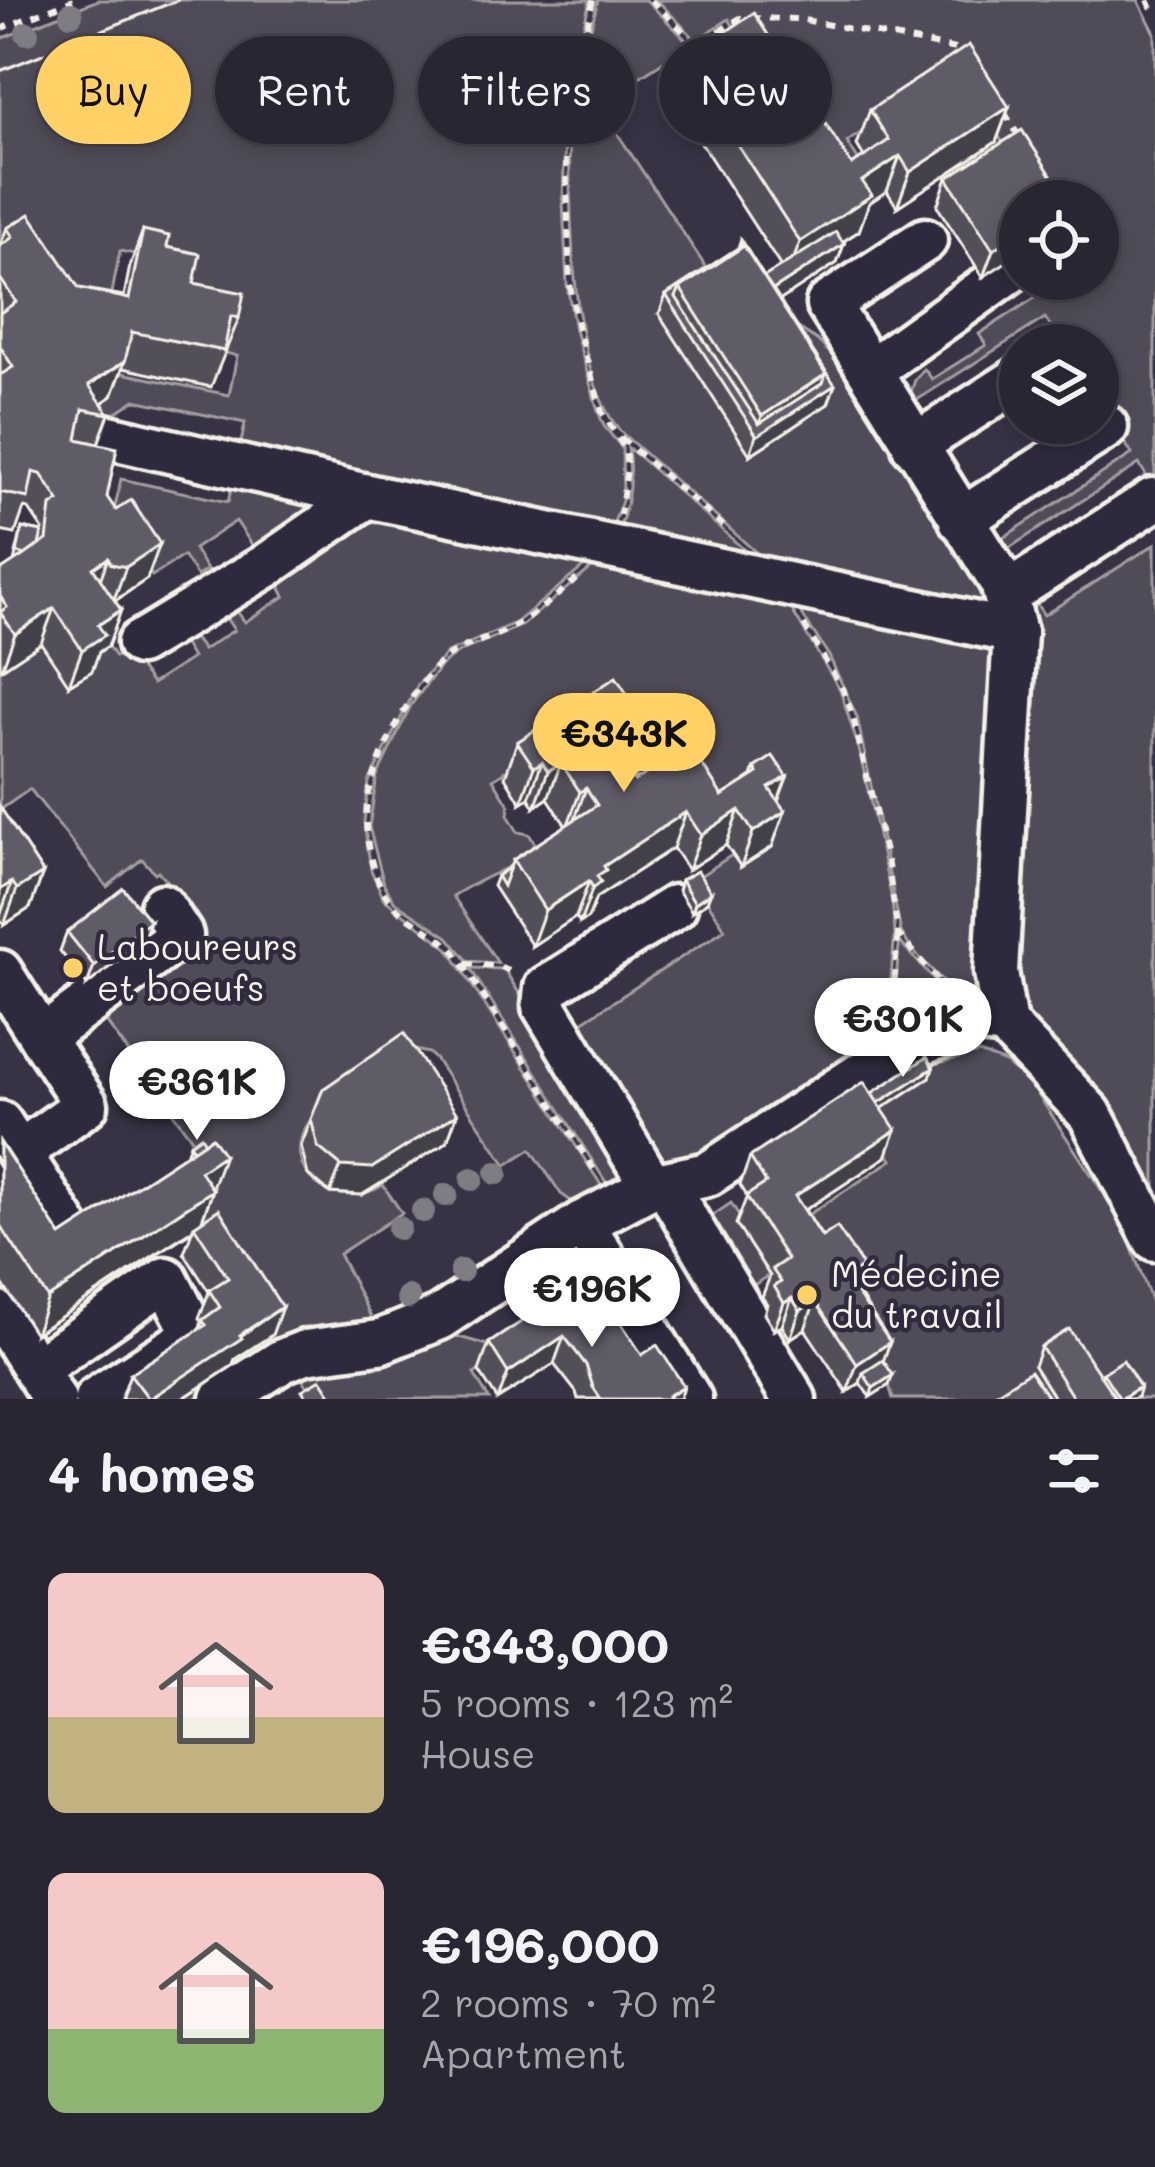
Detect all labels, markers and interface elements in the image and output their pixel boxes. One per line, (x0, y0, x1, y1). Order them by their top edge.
chip: Buy (36, 36, 191, 144)
chip: Rent (215, 36, 394, 144)
chip: Filters (418, 36, 635, 144)
chip: New (659, 36, 832, 144)
map controls (999, 180, 1119, 444)
button: locate (999, 180, 1119, 300)
button: layers (999, 324, 1119, 444)
pin: €343K (540, 693, 708, 795)
text: €343K (560, 706, 688, 757)
place label: Laboureurs et boeufs (97, 922, 298, 1010)
marker: Laboureurs et boeufs (60, 955, 86, 981)
pin: €301K (819, 978, 987, 1080)
text: €301K (841, 991, 965, 1042)
pin: €361K (113, 1041, 281, 1143)
text: €361K (136, 1054, 258, 1105)
pin: €196K (508, 1248, 676, 1350)
place label: Médecine du travail (831, 1249, 1003, 1337)
text: €196K (531, 1261, 653, 1312)
marker: Médecine du travail (794, 1282, 820, 1308)
text: 4 homes (48, 1438, 256, 1505)
icon: filters (1041, 1438, 1107, 1504)
text: €343,000 (420, 1609, 669, 1676)
icon: home (144, 1621, 288, 1765)
text: 5 rooms · 123 m² (420, 1676, 733, 1727)
text: House (420, 1727, 535, 1778)
text: €196,000 (420, 1909, 660, 1976)
icon: home (144, 1921, 288, 2065)
text: 2 rooms · 70 m² (420, 1976, 716, 2027)
text: Apartment (420, 2027, 626, 2078)

